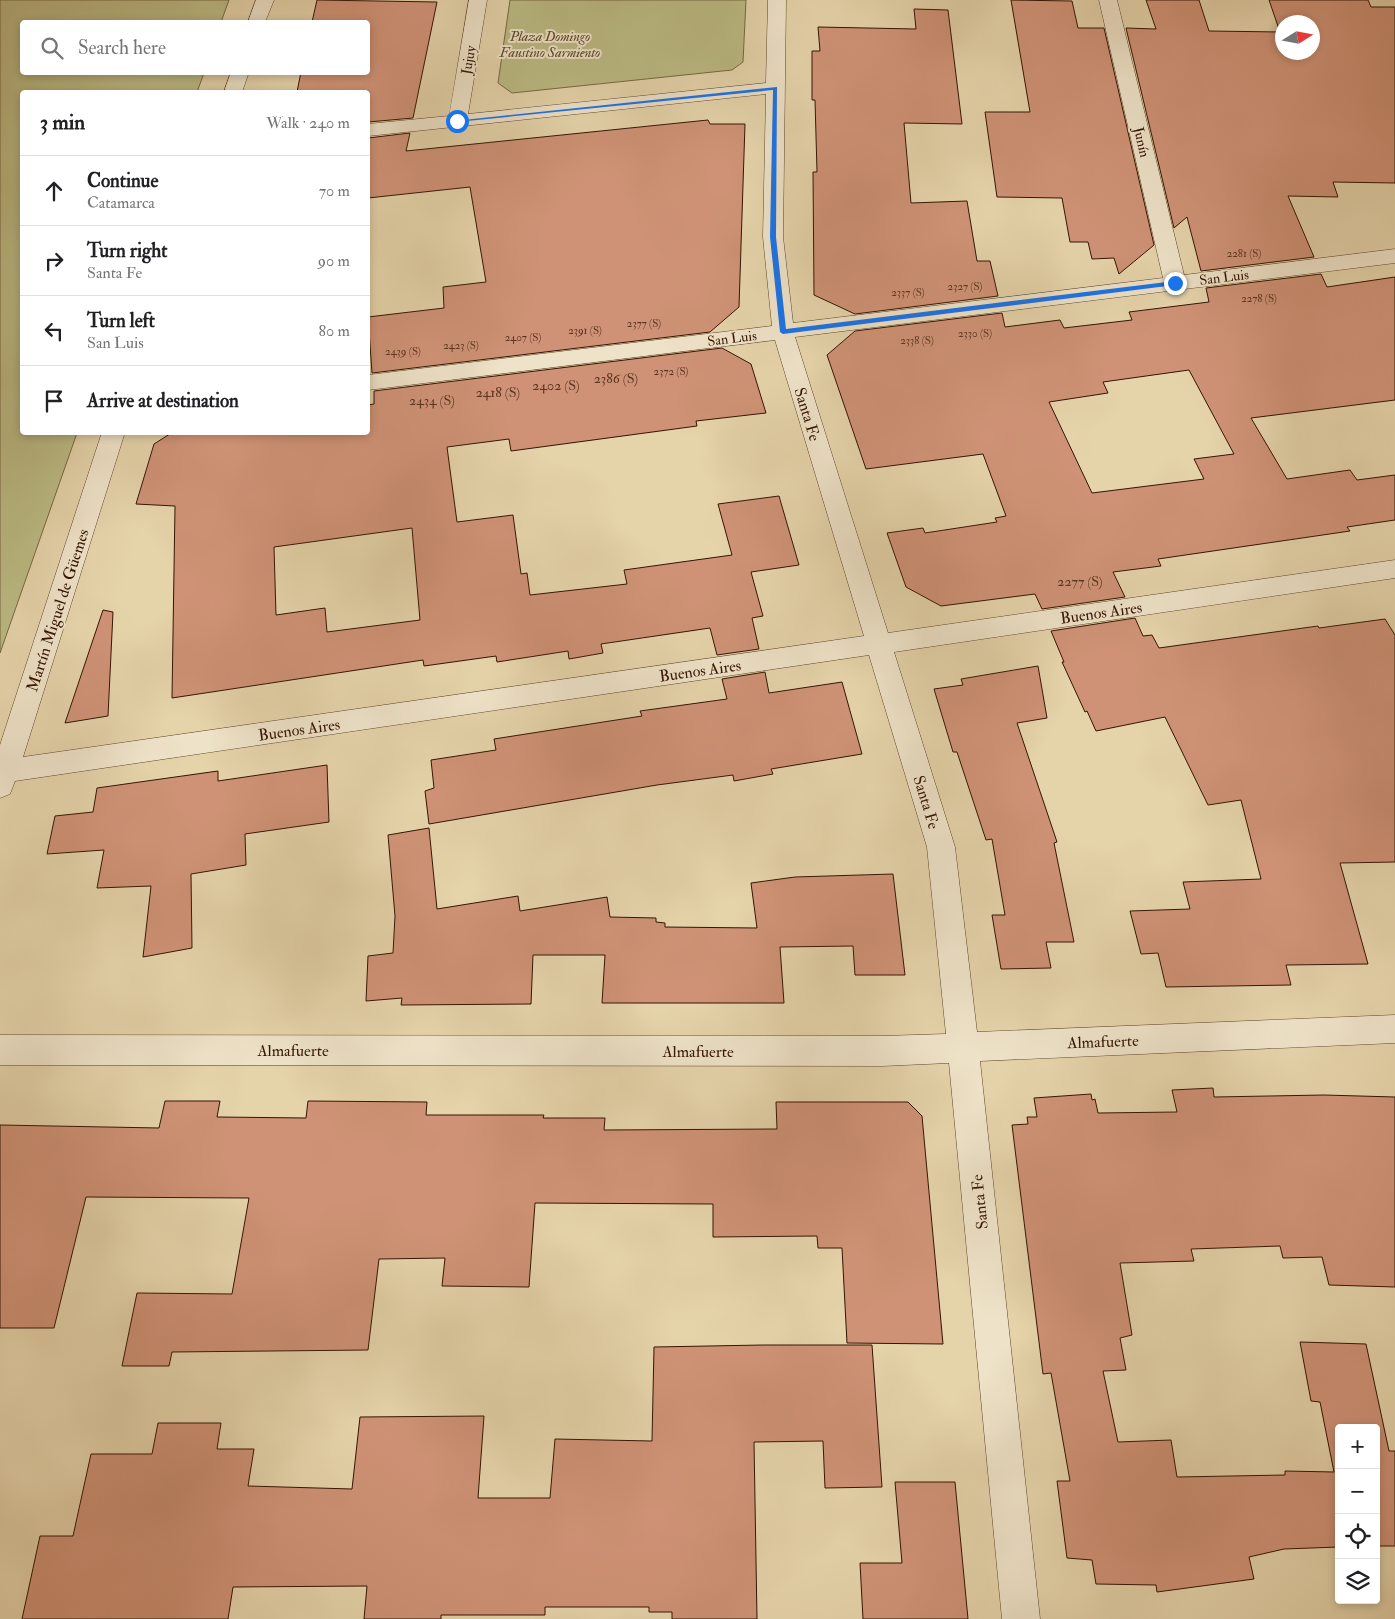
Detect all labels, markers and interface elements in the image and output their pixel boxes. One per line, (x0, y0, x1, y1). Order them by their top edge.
north arrow (1275, 15, 1320, 60)
search box (20, 20, 370, 75)
park label: Plaza Domingo Faustino Sarmiento (499, 28, 600, 61)
icon: search (38, 34, 66, 62)
text: Search here (78, 36, 166, 60)
street label: Jujuy (457, 43, 481, 77)
text: 3 min (40, 109, 85, 136)
route start (446, 110, 469, 133)
text: Walk · 240 m (266, 113, 350, 133)
street label: Junín (1130, 124, 1153, 159)
text: Continue (87, 169, 158, 193)
icon: ahead (40, 177, 68, 205)
text: 70 m (319, 181, 350, 201)
text: Catamarca (87, 193, 155, 213)
text: Turn right (87, 239, 167, 263)
icon: right (40, 247, 68, 275)
house number: 2281 (S) (1227, 247, 1261, 260)
text: 90 m (318, 251, 350, 271)
text: Santa Fe (87, 263, 142, 283)
street label: San Luis (1198, 266, 1250, 289)
route end (1164, 272, 1187, 295)
house number: 2327 (S) (948, 280, 983, 293)
house number: 2337 (S) (891, 286, 925, 299)
house number: 2278 (S) (1241, 292, 1277, 305)
text: Turn left (87, 309, 155, 333)
icon: left (40, 317, 68, 345)
house number: 2377 (S) (627, 317, 661, 330)
text: 80 m (319, 321, 350, 341)
house number: 2391 (S) (568, 324, 602, 337)
street label: San Luis (706, 327, 758, 350)
house number: 2330 (S) (958, 327, 992, 340)
house number: 2407 (S) (505, 331, 541, 344)
text: San Luis (87, 333, 144, 353)
house number: 2338 (S) (900, 334, 934, 347)
house number: 2423 (S) (443, 339, 479, 352)
house number: 2439 (S) (385, 345, 421, 358)
house number: 2372 (S) (654, 365, 689, 378)
house number: 2386 (S) (594, 370, 638, 387)
house number: 2402 (S) (532, 377, 580, 394)
house number: 2418 (S) (476, 384, 520, 401)
street label: Santa Fe (789, 385, 825, 444)
icon: arrive (40, 387, 68, 415)
text: Arrive at destination (87, 389, 239, 413)
house number: 2434 (S) (409, 392, 455, 409)
street label: Martín Miguel de Güemes (22, 526, 94, 694)
house number: 2277 (S) (1057, 573, 1103, 590)
street label: Buenos Aires (1059, 597, 1143, 629)
street label: Buenos Aires (658, 655, 742, 687)
street label: Buenos Aires (257, 714, 341, 746)
street label: Santa Fe (908, 773, 944, 832)
street label: Almafuerte (1066, 1031, 1139, 1053)
street label: Almafuerte (256, 1041, 329, 1061)
street label: Almafuerte (661, 1042, 734, 1062)
street label: Santa Fe (967, 1173, 993, 1230)
map controls (1335, 1424, 1380, 1604)
button: + (1335, 1424, 1380, 1469)
button: − (1335, 1469, 1380, 1514)
button: locate (1335, 1514, 1380, 1559)
button: layers (1335, 1559, 1380, 1604)

